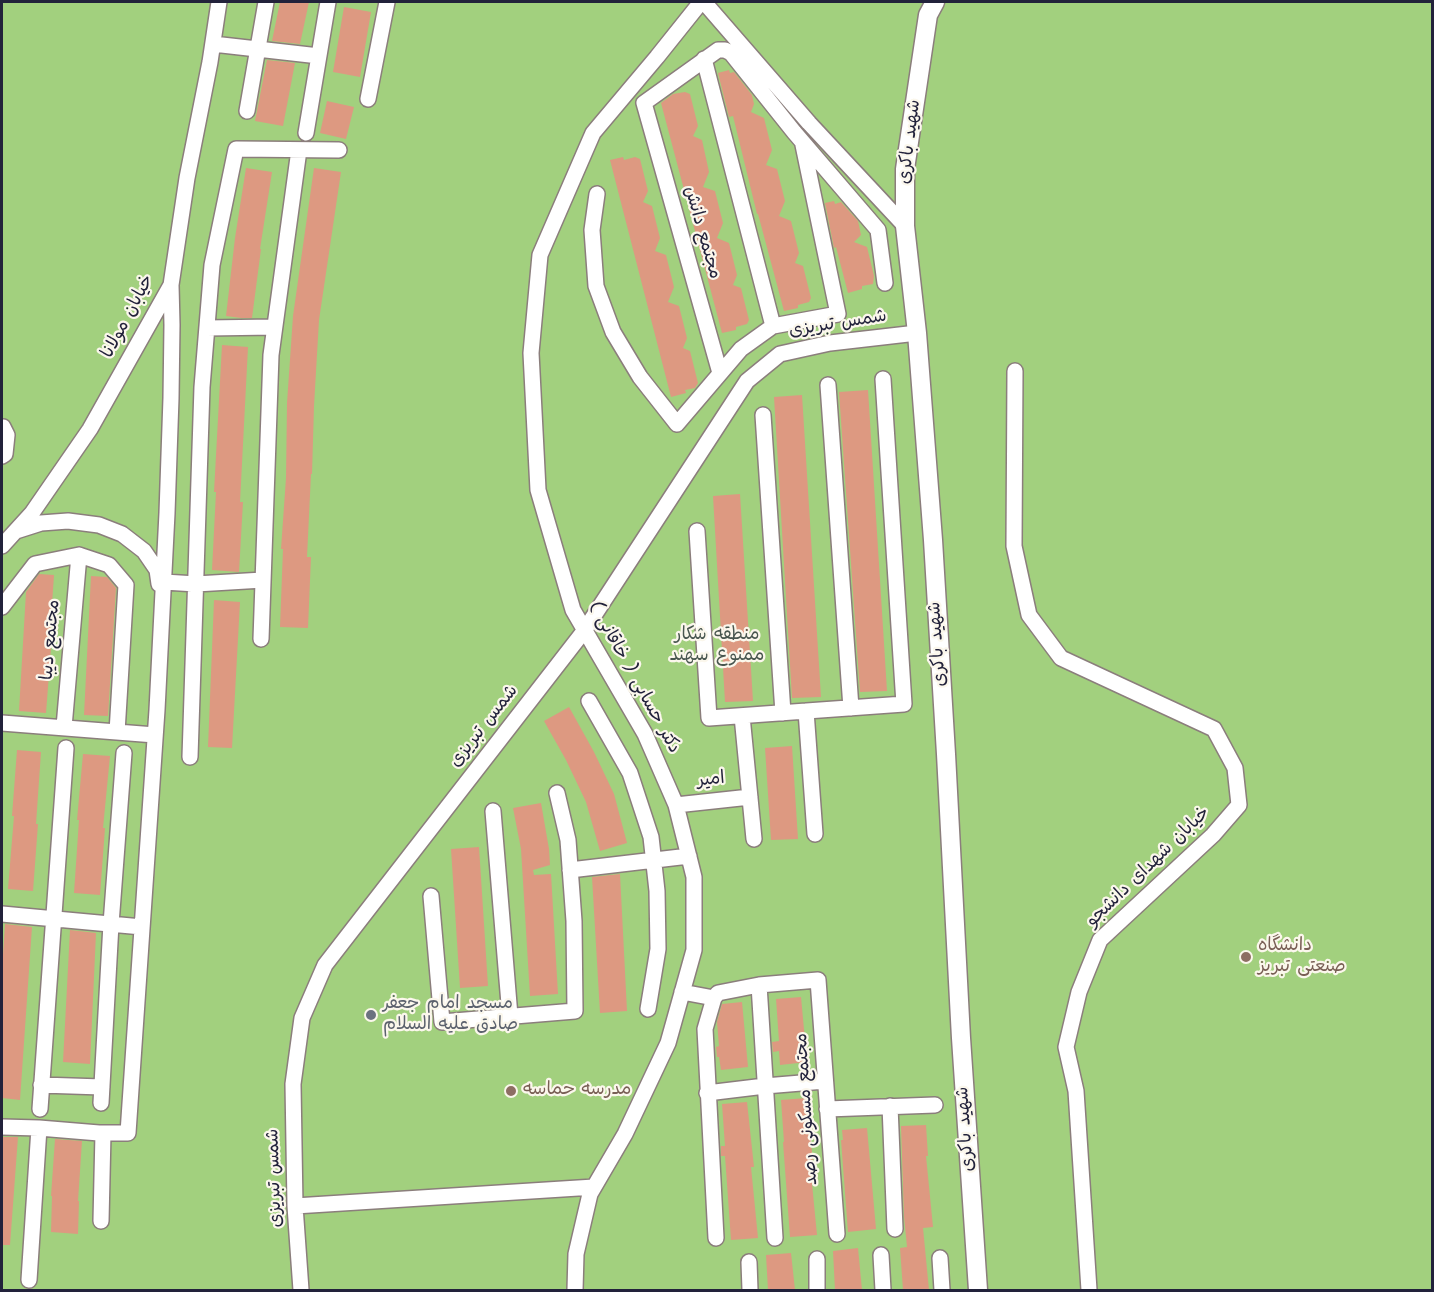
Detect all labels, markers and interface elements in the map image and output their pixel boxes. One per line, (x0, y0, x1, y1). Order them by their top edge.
street label: شهید باکری (895, 98, 927, 186)
street label: مجتمع دانش (677, 184, 725, 282)
street label: خیابان مولانا (98, 272, 160, 362)
street label: شمس تبریزی (788, 307, 888, 343)
street label: دکتر حسابی ( خاقانی ) (582, 598, 684, 758)
street label: مجتمع دیبا (38, 599, 66, 681)
street label: شهید باکری (925, 601, 953, 687)
park label: منطقه شکار ممنوع سهند (670, 625, 764, 668)
street label: شمس تبریزی (446, 681, 524, 773)
street label: امیر (696, 769, 726, 793)
street label: خیابان شهدای دانشجو (1083, 803, 1215, 933)
place label: دانشگاه صنعتی تبریز (1258, 936, 1345, 978)
marker: دانشگاه صنعتی تبریز (1239, 950, 1253, 964)
place label: مسجد امام جعفر صادق علیه السلام (383, 994, 518, 1036)
marker: مسجد امام جعفر صادق علیه السلام (364, 1008, 378, 1022)
street label: مجتمع مسکونی رصد (792, 1032, 824, 1186)
place label: مدرسه حماسه (523, 1080, 631, 1102)
marker: مدرسه حماسه (504, 1084, 518, 1098)
street label: شهید باکری (953, 1086, 981, 1172)
street label: شمس تبریزی (263, 1128, 289, 1228)

